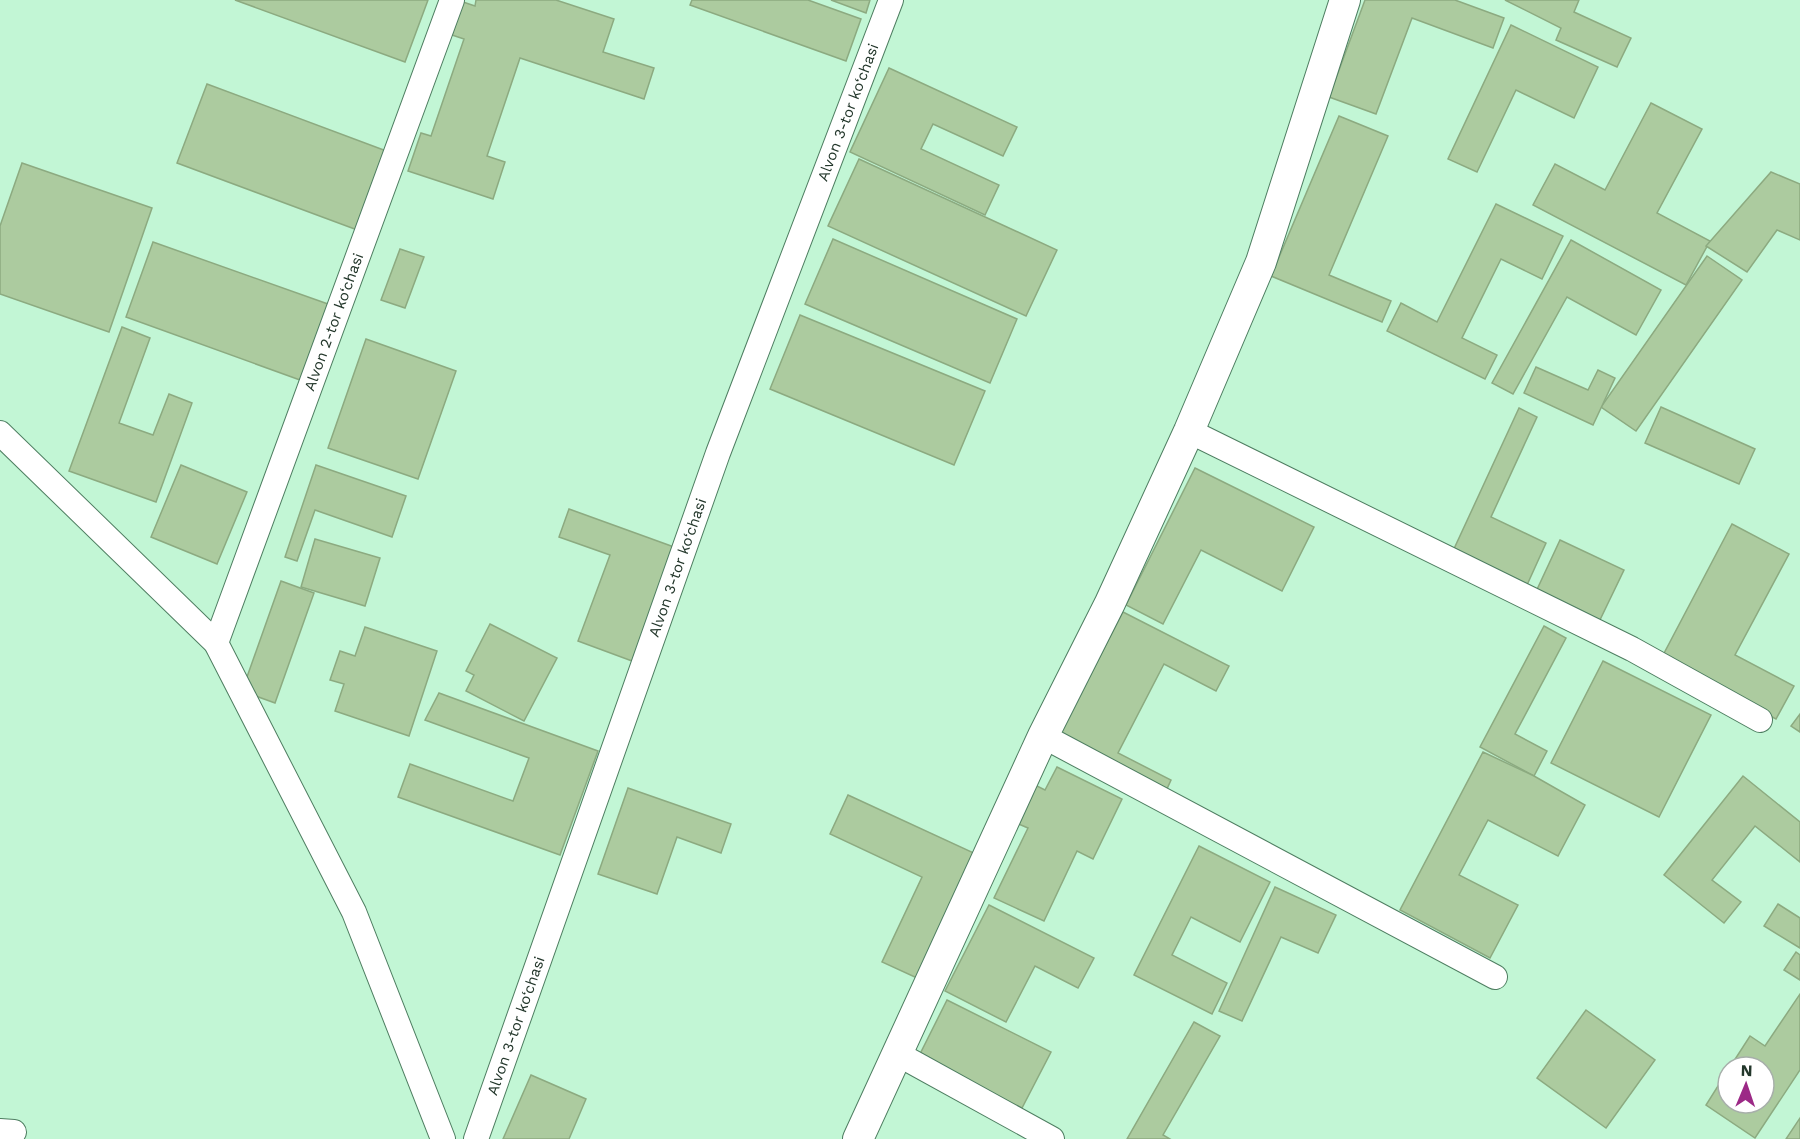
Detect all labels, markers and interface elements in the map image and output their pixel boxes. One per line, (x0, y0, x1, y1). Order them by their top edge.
street label: Alvon 3-tor ko‘chasi (814, 41, 882, 184)
street label: Alvon 2-tor ko‘chasi (300, 251, 367, 393)
street label: Alvon 3-tor ko‘chasi (645, 496, 710, 639)
street label: Alvon 3-tor ko‘chasi (483, 954, 549, 1098)
north arrow (1716, 1055, 1776, 1115)
text: N (1740, 1061, 1753, 1080)

